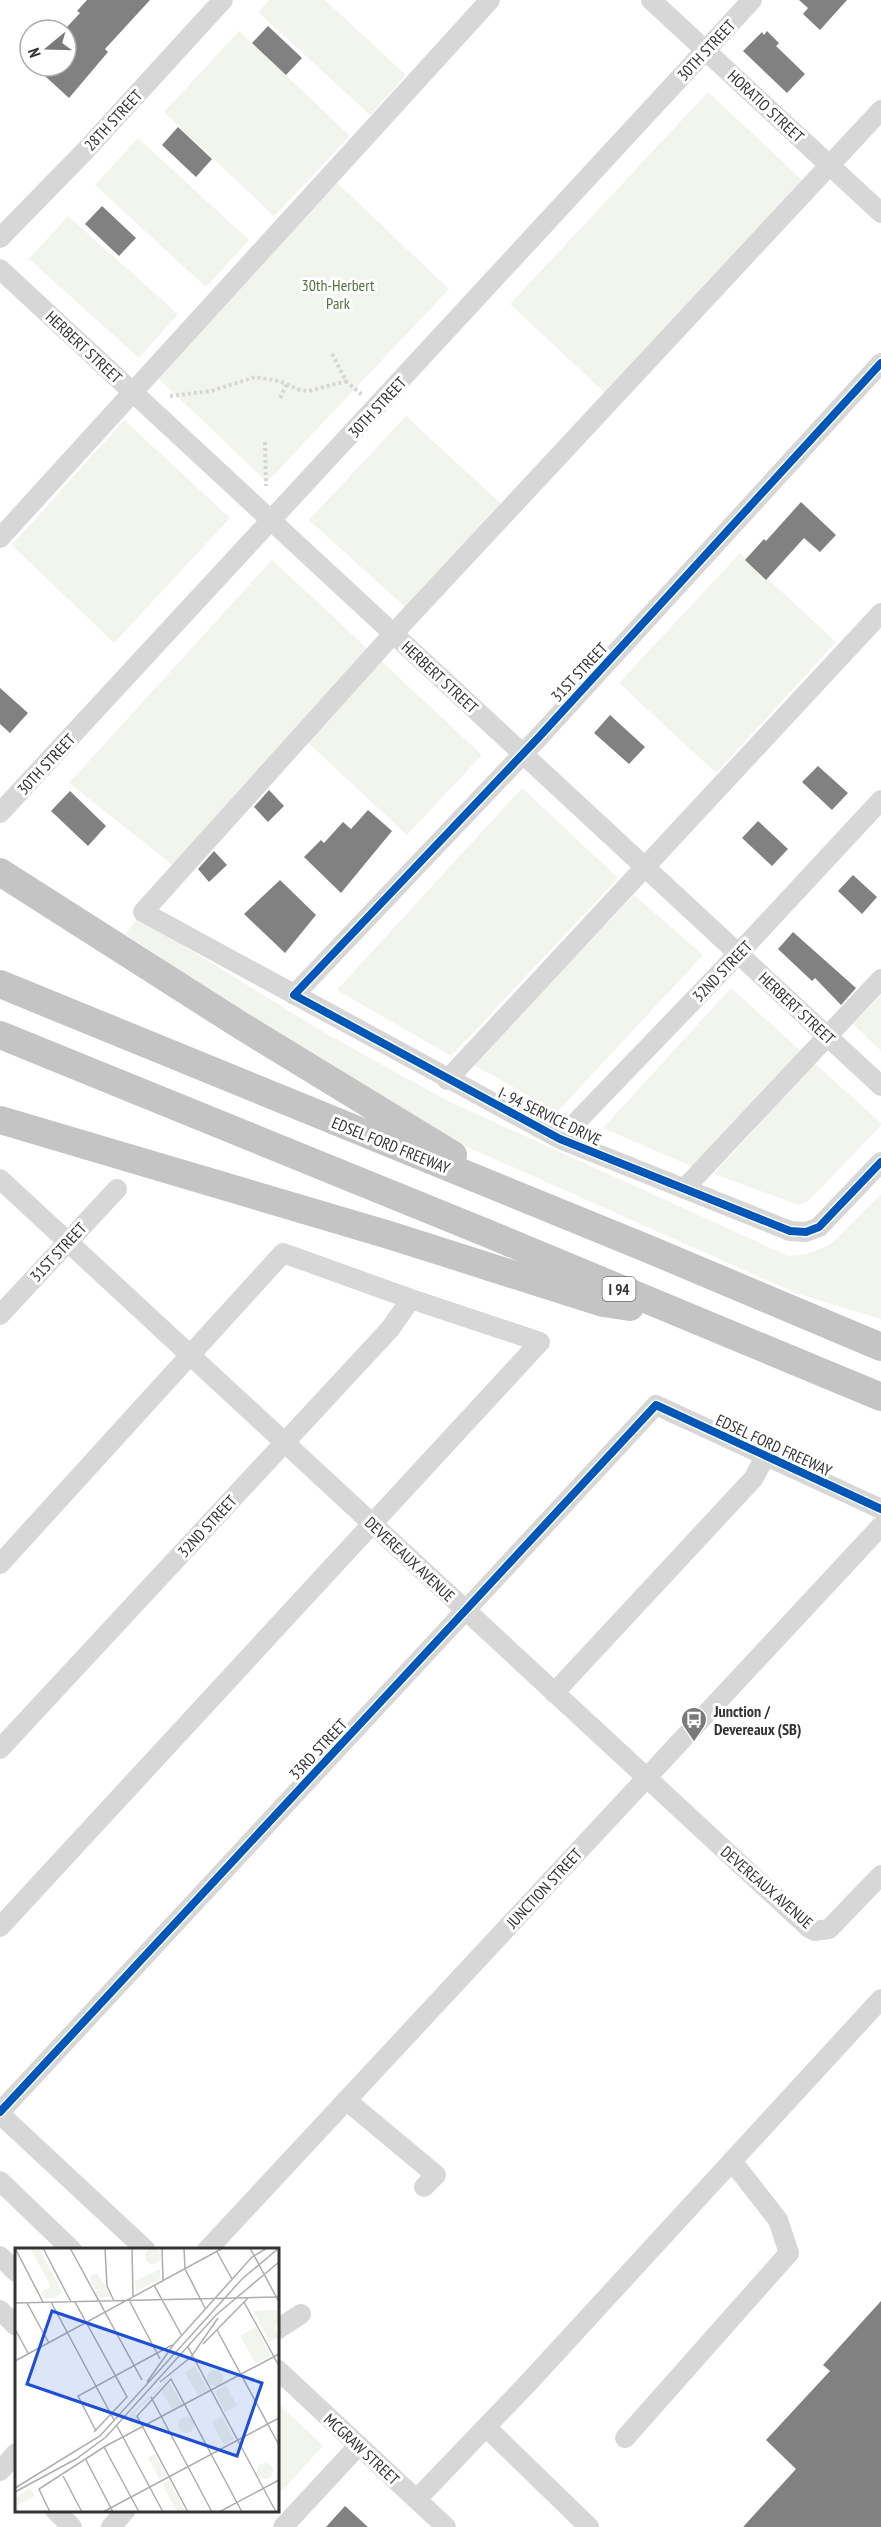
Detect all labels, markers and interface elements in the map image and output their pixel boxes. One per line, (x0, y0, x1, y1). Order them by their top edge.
street label: 30TH STREET (673, 15, 739, 85)
north arrow (18, 18, 78, 78)
text: N (23, 46, 45, 60)
street label: HORATIO STREET (724, 66, 808, 146)
street label: 28TH STREET (80, 85, 146, 155)
park label: 30th-Herbert Park (302, 275, 375, 313)
street label: HERBERT STREET (42, 307, 126, 387)
street label: 30TH STREET (344, 372, 410, 442)
street label: HERBERT STREET (398, 637, 482, 717)
street label: 31ST STREET (547, 638, 611, 706)
street label: 30TH STREET (13, 729, 79, 799)
street label: 32ND STREET (688, 936, 756, 1006)
street label: HERBERT STREET (755, 968, 839, 1048)
street label: I- 94 SERVICE DRIVE (495, 1082, 605, 1150)
street label: EDSEL FORD FREEWAY (329, 1112, 454, 1178)
street label: 31ST STREET (26, 1218, 90, 1286)
road number: I 94 (602, 1277, 636, 1301)
street label: EDSEL FORD FREEWAY (713, 1409, 836, 1481)
street label: 32ND STREET (173, 1491, 241, 1561)
street label: DEVEREAUX AVENUE (361, 1512, 459, 1606)
place label: Junction / Devereaux (SB) (713, 1701, 801, 1739)
bus stop icon: Junction / Devereaux (SB) (679, 1705, 709, 1743)
street label: 33RD STREET (285, 1714, 351, 1784)
street label: DEVEREAUX AVENUE (717, 1842, 817, 1933)
street label: JUNCTION STREET (501, 1844, 586, 1933)
inset map (15, 2248, 279, 2512)
street label: MCGRAW STREET (320, 2409, 404, 2489)

